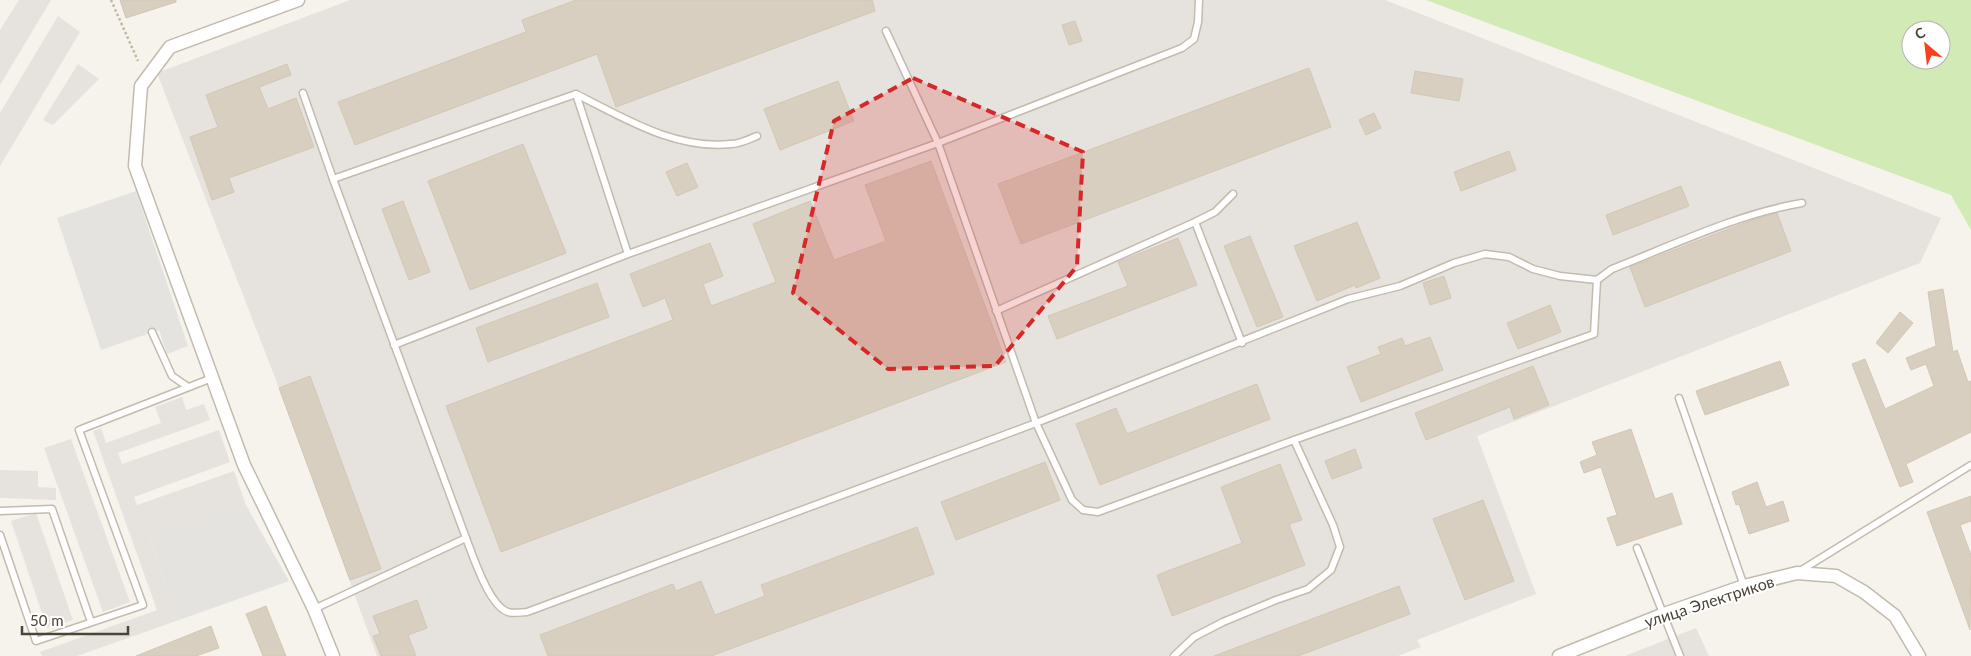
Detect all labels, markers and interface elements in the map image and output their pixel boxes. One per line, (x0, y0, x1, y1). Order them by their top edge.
north arrow (1901, 20, 1951, 70)
text: С (1912, 23, 1928, 43)
street label: улица Электриков (1642, 571, 1776, 631)
scale bar (22, 604, 129, 636)
text: 50 m (30, 611, 64, 629)

